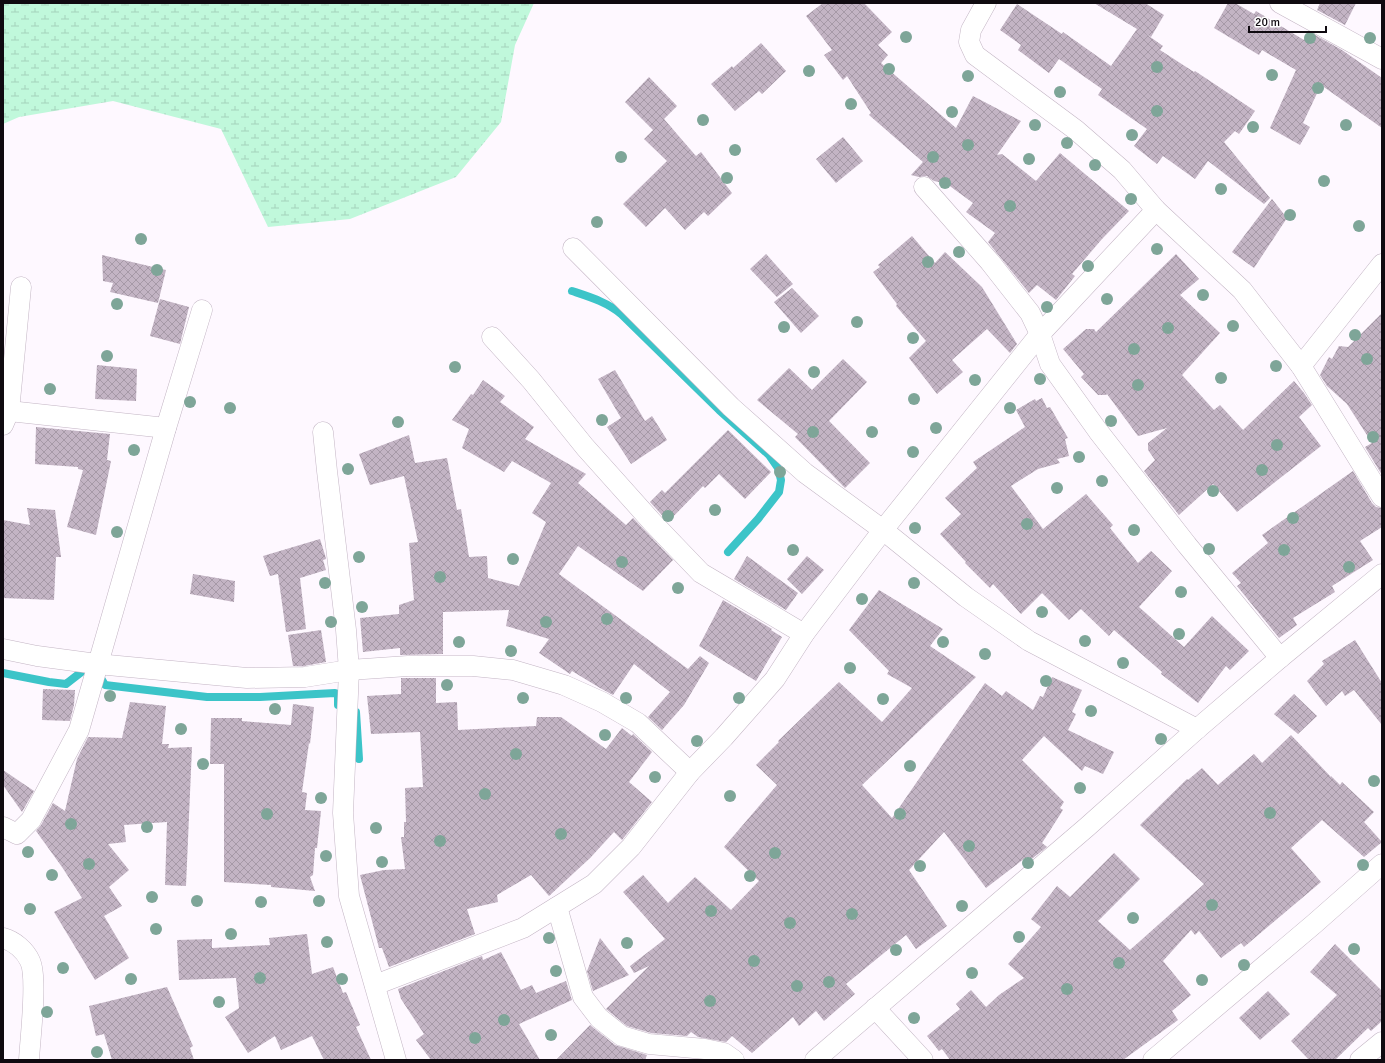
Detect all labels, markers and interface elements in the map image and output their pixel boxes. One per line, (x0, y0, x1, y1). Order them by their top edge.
scale bar (1249, 8, 1326, 34)
text: 20 m (1255, 15, 1280, 30)

